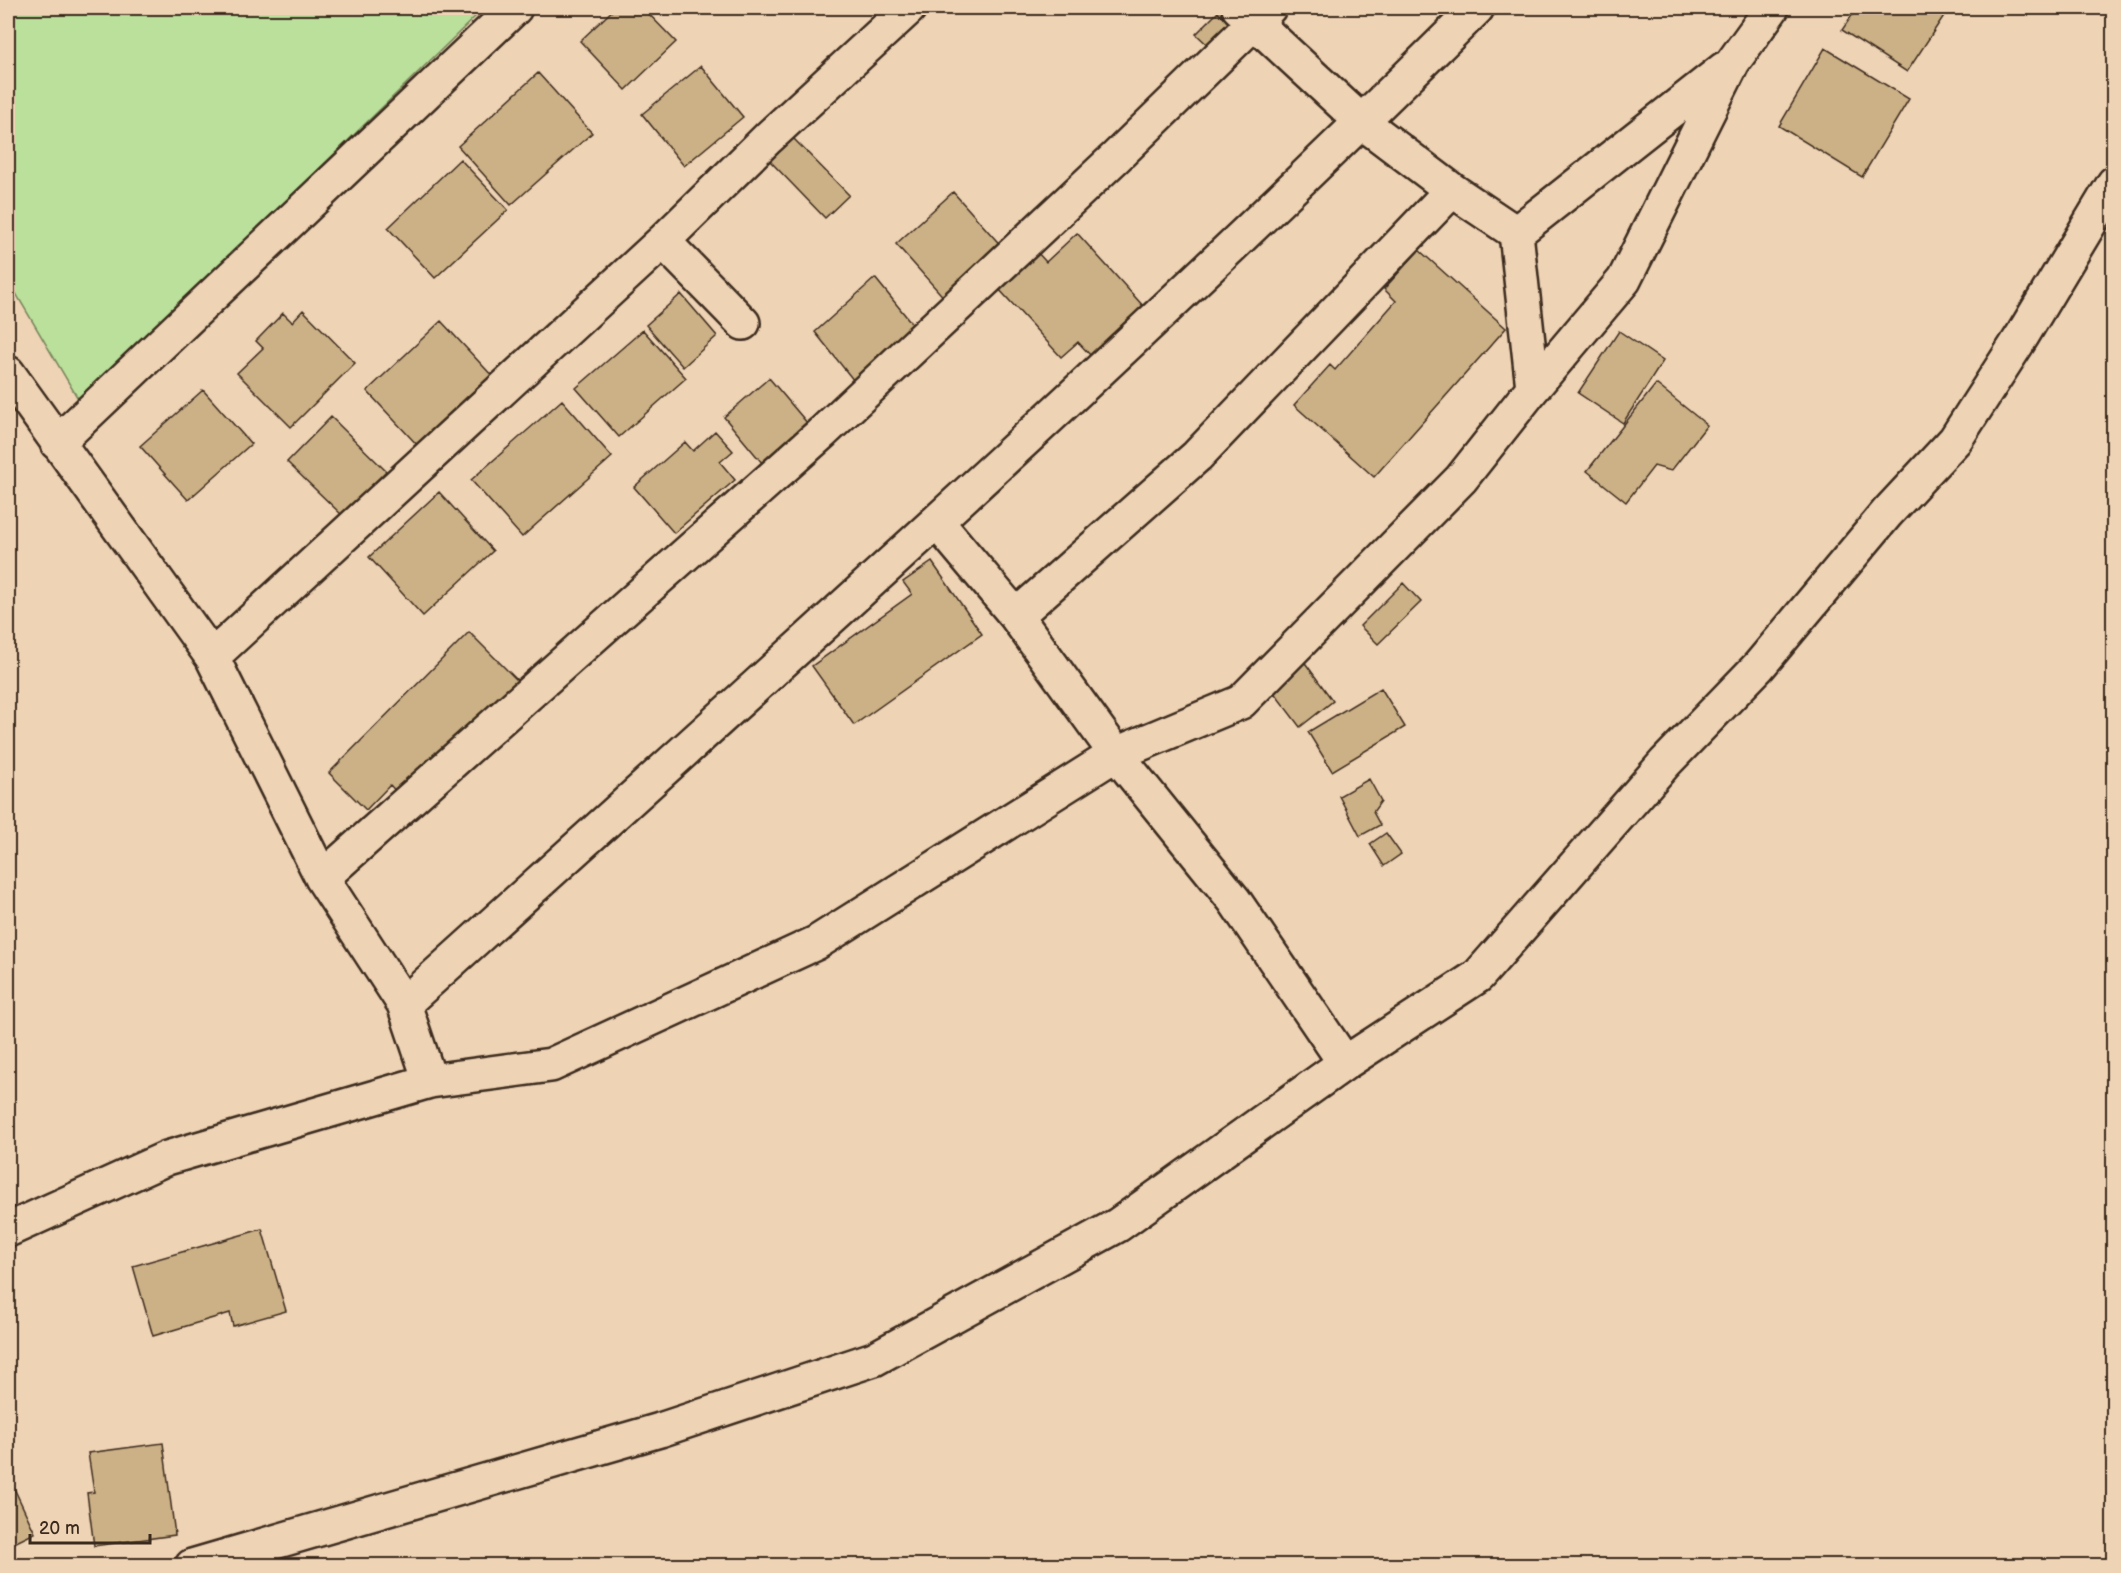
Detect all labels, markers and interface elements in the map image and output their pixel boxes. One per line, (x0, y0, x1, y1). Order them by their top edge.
scale bar (30, 1507, 150, 1545)
text: 20 m (39, 1518, 80, 1539)

